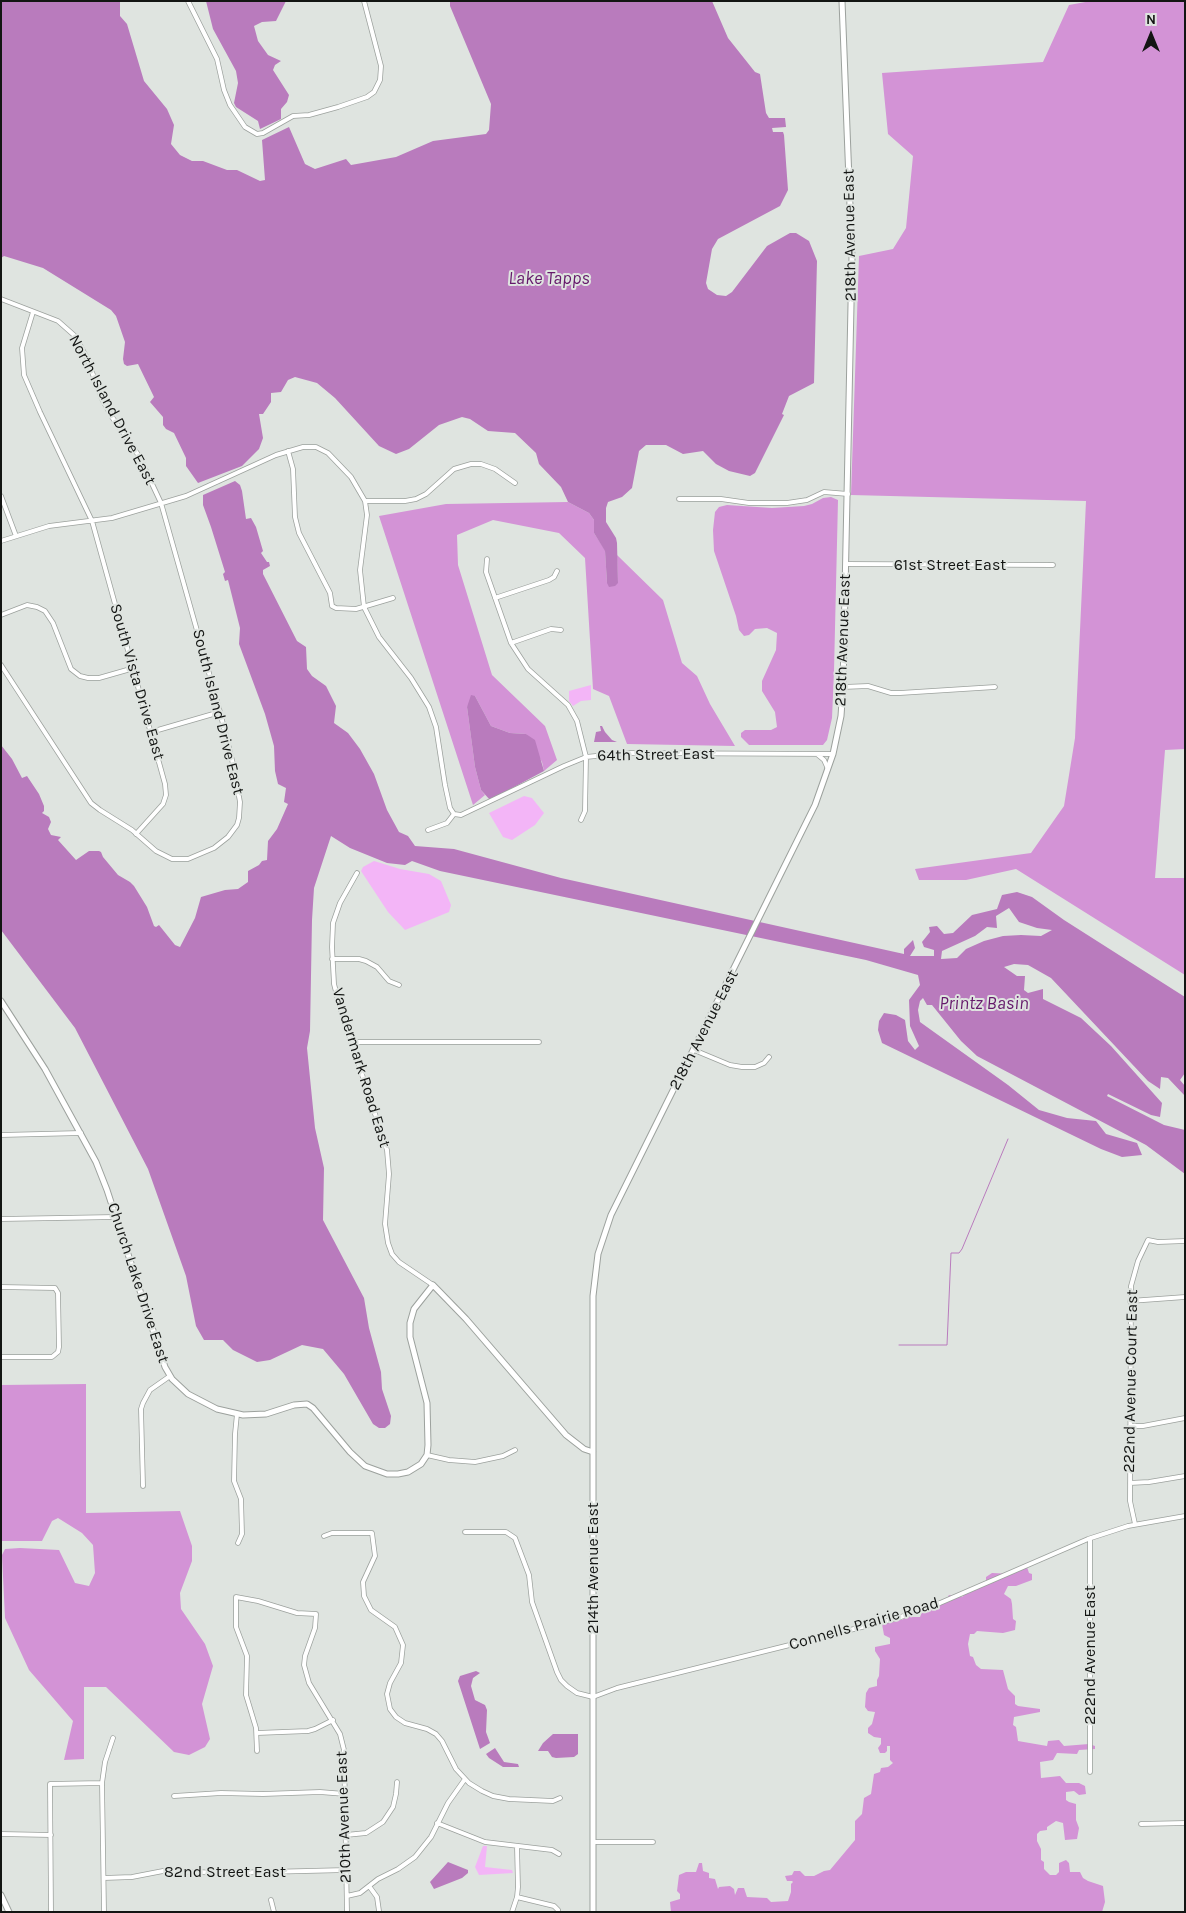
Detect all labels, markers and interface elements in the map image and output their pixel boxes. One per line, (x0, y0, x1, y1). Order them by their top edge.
north arrow (1126, 10, 1176, 60)
text: N (1146, 11, 1156, 28)
street label: 218th Avenue East (839, 169, 861, 301)
water label: Lake Tapps (508, 268, 590, 290)
street label: North Island Drive East (64, 332, 160, 488)
street label: 61st Street East (894, 555, 1006, 575)
street label: 218th Avenue East (831, 573, 855, 707)
street label: South Vista Drive East (105, 602, 169, 762)
street label: South Island Drive East (188, 627, 248, 797)
street label: 64th Street East (597, 744, 715, 766)
street label: 218th Avenue East (665, 967, 743, 1093)
street label: Vandermark Road East (328, 986, 394, 1150)
water label: Printz Basin (939, 993, 1029, 1015)
street label: Church Lake Drive East (103, 1200, 173, 1366)
street label: 222nd Avenue Court East (1120, 1289, 1142, 1473)
street label: 214th Avenue East (583, 1502, 603, 1634)
street label: 222nd Avenue East (1080, 1585, 1100, 1725)
street label: Connells Prairie Road (787, 1593, 941, 1655)
street label: 210th Avenue East (332, 1751, 356, 1883)
street label: 82nd Street East (164, 1862, 286, 1882)

